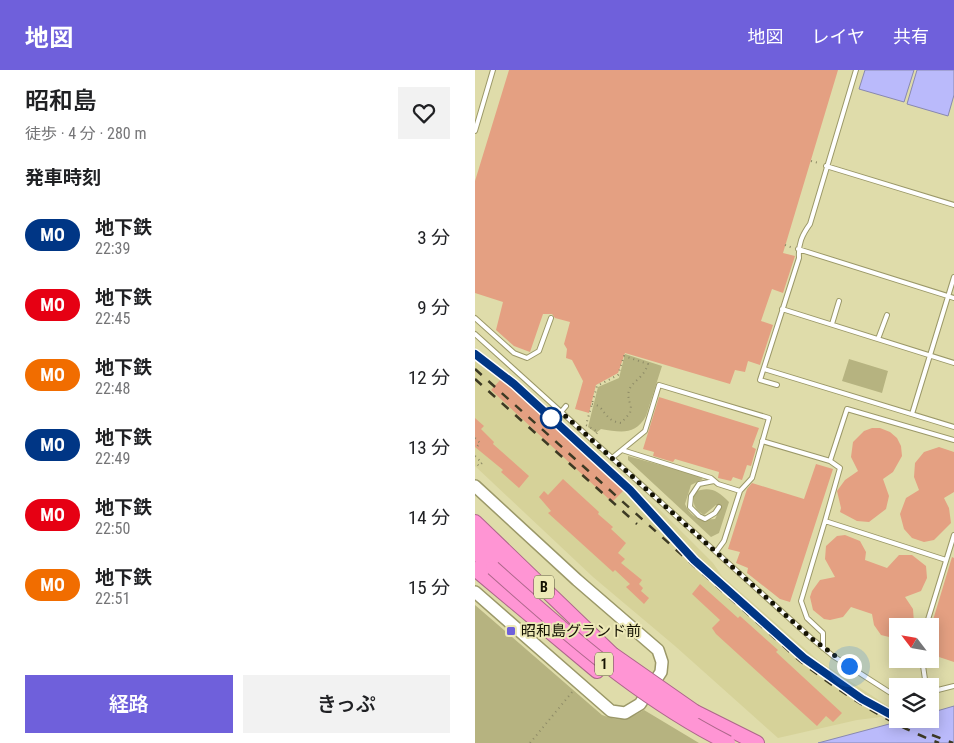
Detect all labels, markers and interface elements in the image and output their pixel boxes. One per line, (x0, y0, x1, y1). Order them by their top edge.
text: 地図 (25, 24, 73, 52)
text: 地図 (748, 26, 784, 47)
text: レイヤ (812, 26, 865, 47)
text: 共有 (893, 26, 929, 47)
text: 昭和島 (25, 87, 97, 115)
button: heart (398, 87, 450, 139)
text: 徒歩 · 4 分 · 280 m (25, 124, 146, 143)
text: 発車時刻 (25, 166, 101, 189)
text: 地下鉄 (95, 216, 152, 239)
text: MO (40, 224, 65, 245)
text: 3 分 (417, 226, 450, 249)
text: 22:39 (95, 239, 130, 258)
text: 地下鉄 (95, 286, 152, 309)
text: MO (40, 294, 65, 315)
text: 9 分 (417, 296, 450, 319)
text: 22:45 (95, 309, 130, 328)
text: 地下鉄 (95, 356, 152, 379)
text: MO (40, 364, 65, 385)
text: 12 分 (408, 366, 450, 389)
text: 22:48 (95, 379, 130, 398)
unlabelled marker (540, 407, 562, 429)
text: 地下鉄 (95, 426, 152, 449)
text: MO (40, 434, 65, 455)
text: 13 分 (408, 436, 450, 459)
text: 22:49 (95, 449, 130, 468)
text: 地下鉄 (95, 496, 152, 519)
text: MO (40, 504, 65, 525)
text: 14 分 (408, 506, 450, 529)
text: 22:50 (95, 519, 130, 538)
text: 地下鉄 (95, 566, 152, 589)
text: MO (40, 574, 65, 595)
text: 15 分 (408, 576, 450, 599)
road number: B (534, 576, 554, 598)
text: 22:51 (95, 589, 130, 608)
north arrow (889, 618, 939, 668)
map controls (889, 618, 939, 728)
place label: 昭和島グランド前 (521, 622, 641, 640)
marker: 昭和島グランド前 (505, 625, 517, 637)
road number: 1 (595, 652, 613, 676)
your location (837, 654, 862, 679)
button: 経路 (25, 675, 233, 733)
button: きっぷ (243, 675, 450, 733)
button: layers (889, 678, 939, 728)

